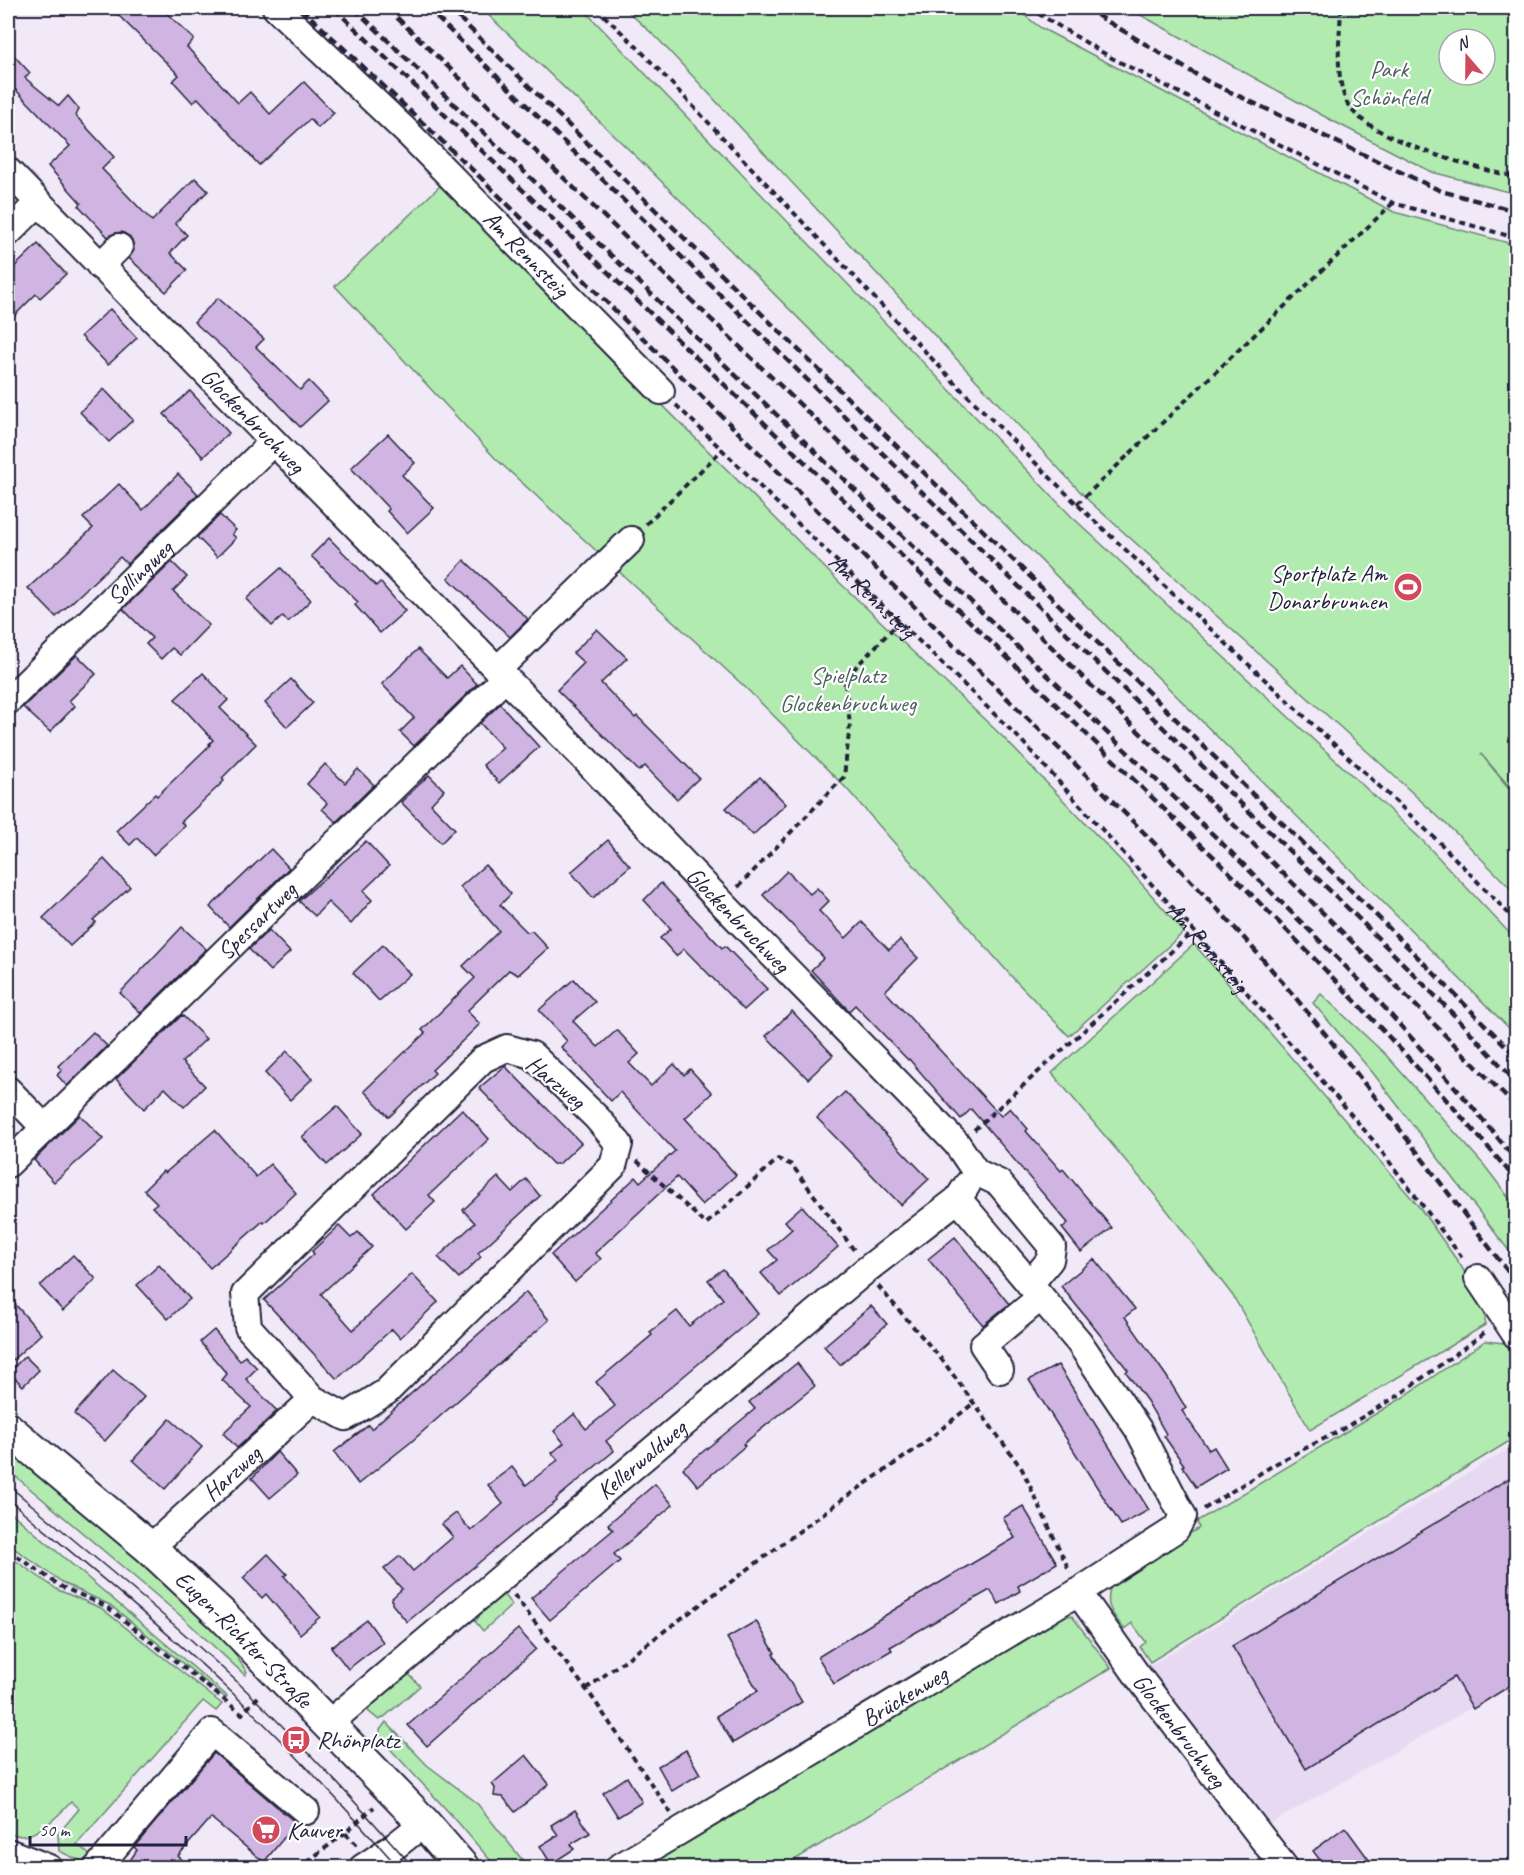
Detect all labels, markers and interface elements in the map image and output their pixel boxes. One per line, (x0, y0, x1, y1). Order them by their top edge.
north arrow (1437, 27, 1497, 87)
text: N (1454, 32, 1473, 55)
park label: Park Schönfeld (1350, 54, 1432, 112)
street label: Am Rennsteig (477, 204, 577, 305)
street label: Glockenbruchweg (195, 362, 313, 481)
street label: Sollingweg (100, 532, 180, 611)
street label: Am Rennsteig (823, 547, 924, 646)
place label: Sportplatz Am Donarbrunnen (1267, 558, 1388, 616)
sports icon: Sportplatz Am Donarbrunnen (1392, 571, 1424, 603)
park label: Spielplatz Glockenbruchweg (780, 660, 918, 718)
street label: Glockenbruchweg (680, 860, 798, 980)
street label: Spessartweg (211, 874, 304, 966)
street label: Am Rennsteig (1160, 896, 1256, 1000)
street label: Harzweg (520, 1048, 593, 1117)
street label: Kellerwaldweg (590, 1412, 694, 1506)
street label: Harzweg (196, 1438, 269, 1507)
street label: Eugen-Richter-Straße (169, 1564, 320, 1716)
street label: Brückenweg (856, 1658, 955, 1733)
street label: Glockenbruchweg (1126, 1667, 1234, 1795)
bus stop icon: Rhönplatz (280, 1724, 312, 1756)
place label: Rhönplatz (317, 1725, 402, 1755)
scale bar (30, 1809, 186, 1847)
supermarket icon: Kauver (250, 1814, 282, 1846)
place label: Kauver (287, 1815, 344, 1845)
text: 50 m (39, 1819, 72, 1841)

